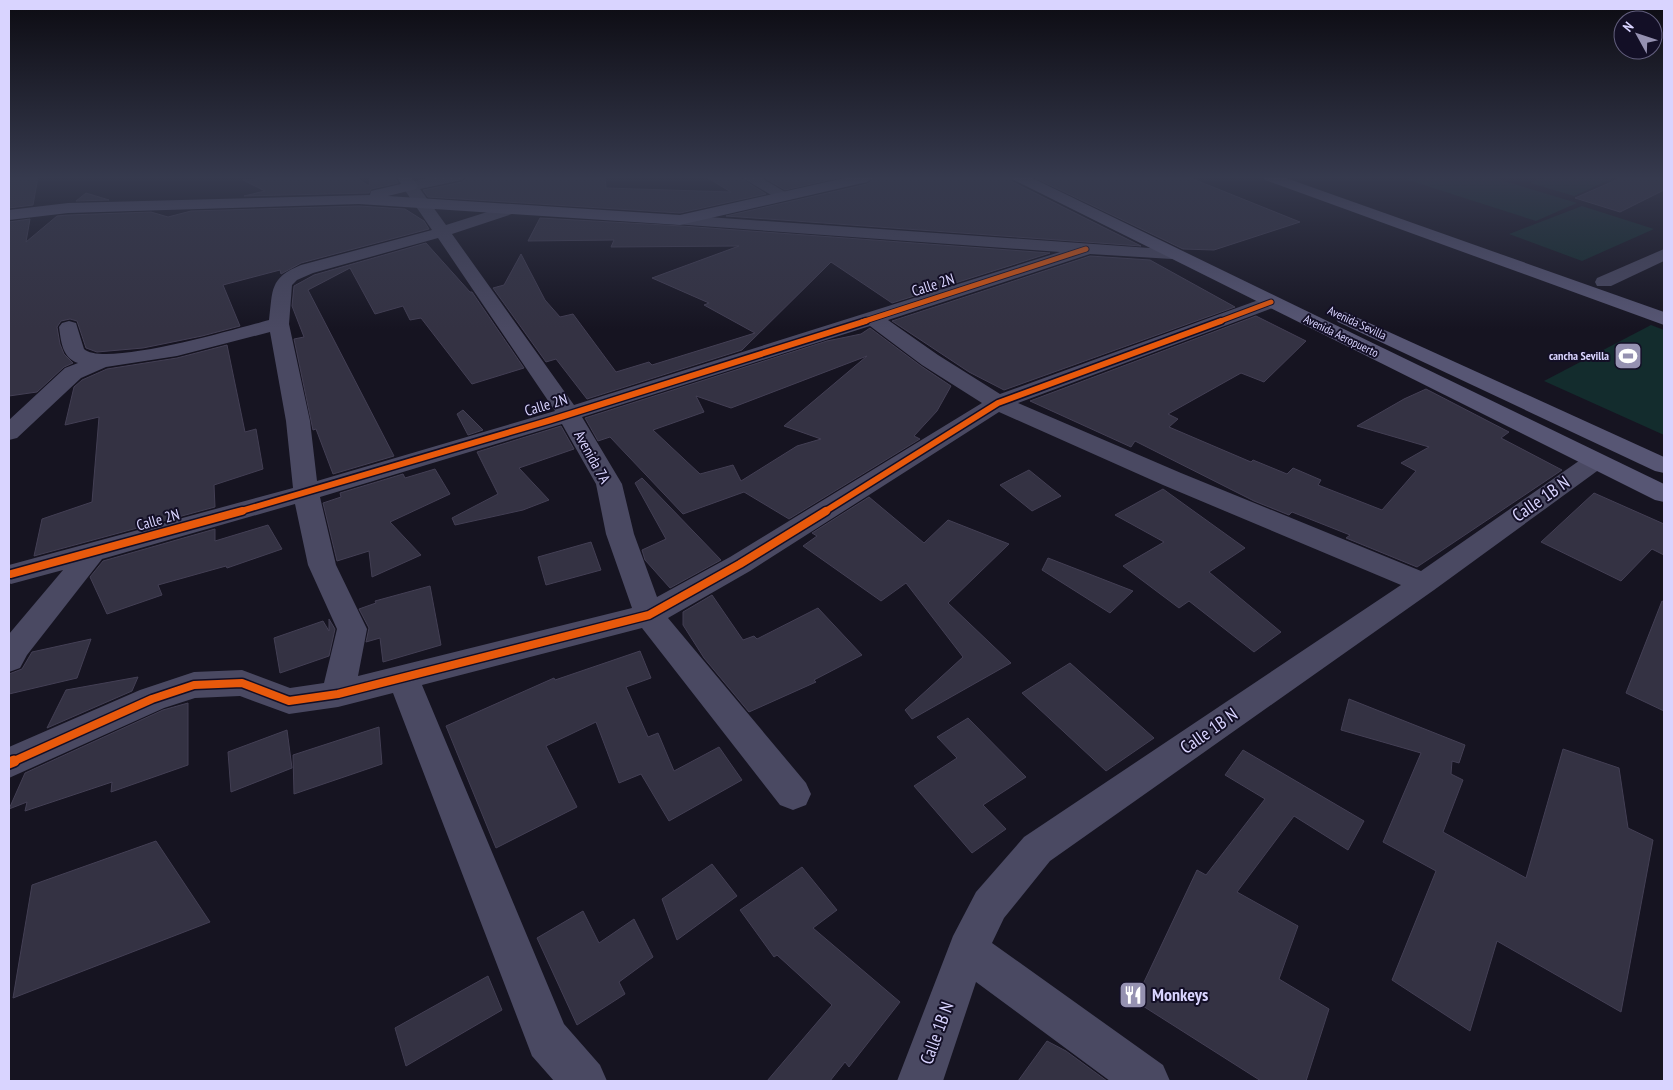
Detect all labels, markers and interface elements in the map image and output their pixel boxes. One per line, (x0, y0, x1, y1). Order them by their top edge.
north arrow (1613, 10, 1663, 60)
text: N (1619, 18, 1637, 35)
street label: Calle 2N (909, 269, 957, 300)
street label: Avenida Sevilla (1326, 302, 1389, 343)
street label: Avenida Aeropuerto (1301, 311, 1381, 360)
sports icon: cancha Sevilla (1613, 341, 1643, 371)
place label: cancha Sevilla (1549, 348, 1609, 363)
street label: Calle 2N (522, 389, 570, 420)
street label: Avenida 7A (570, 427, 615, 487)
street label: Calle 1B N (1508, 471, 1574, 527)
street label: Calle 2N (134, 504, 182, 535)
street label: Calle 1B N (1176, 703, 1242, 759)
restaurant icon: Monkeys (1118, 980, 1148, 1010)
place label: Monkeys (1152, 983, 1208, 1006)
street label: Calle 1B N (915, 998, 958, 1067)

